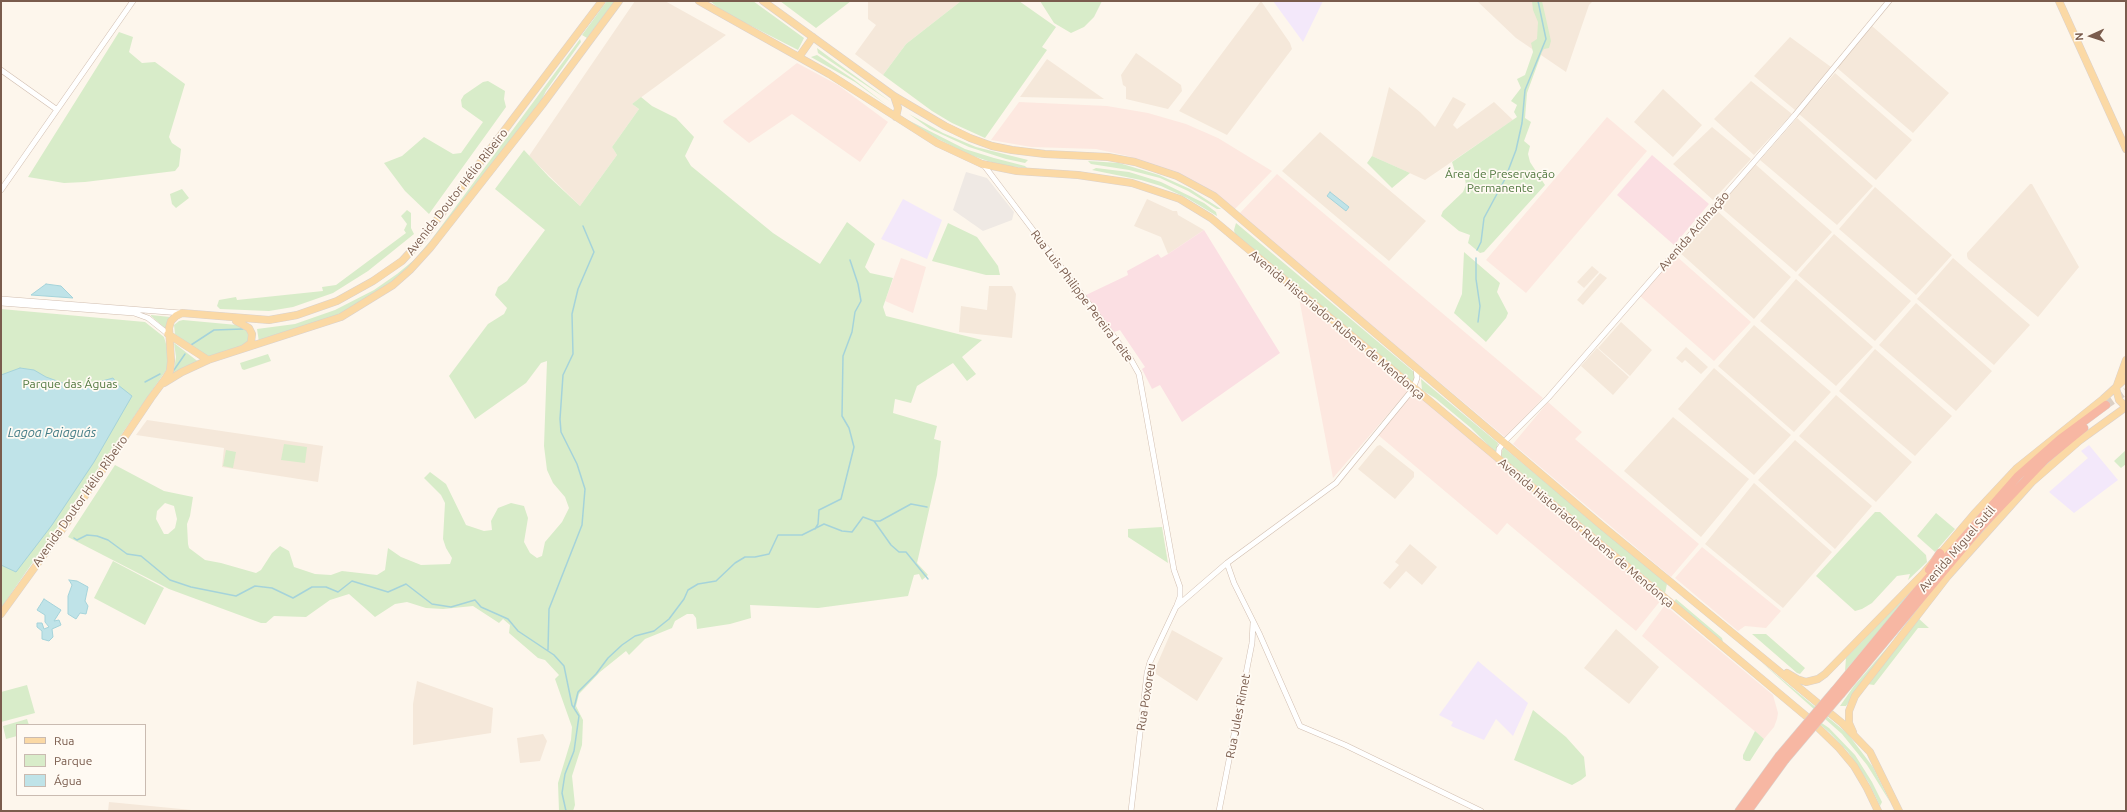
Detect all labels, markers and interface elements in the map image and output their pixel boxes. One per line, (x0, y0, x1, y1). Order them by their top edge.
north arrow (2071, 16, 2111, 56)
text: N (2073, 32, 2085, 41)
street label: Avenida Doutor Hélio Ribeiro (403, 126, 511, 258)
park label: Área de Preservação Permanente (1445, 167, 1555, 195)
street label: Avenida Aclimação (1656, 188, 1732, 274)
street label: Rua Luis Philippe Pereira Leite (1028, 227, 1136, 365)
street label: Avenida Historiador Rubens de Mendonça (1246, 247, 1428, 403)
park label: Parque das Águas (22, 377, 118, 391)
water label: Lagoa Paiaguás (8, 425, 96, 441)
street label: Avenida Doutor Hélio Ribeiro (29, 433, 131, 569)
street label: Avenida Historiador Rubens de Mendonça (1495, 455, 1677, 611)
street label: Avenida Miguel Sutil (1916, 503, 1998, 595)
street label: Rua Poxoreu (1134, 662, 1158, 732)
street label: Rua Jules Rimet (1223, 673, 1253, 759)
legend (16, 724, 146, 796)
text: Rua (54, 734, 75, 747)
text: Parque (54, 754, 92, 767)
text: Água (54, 774, 82, 787)

